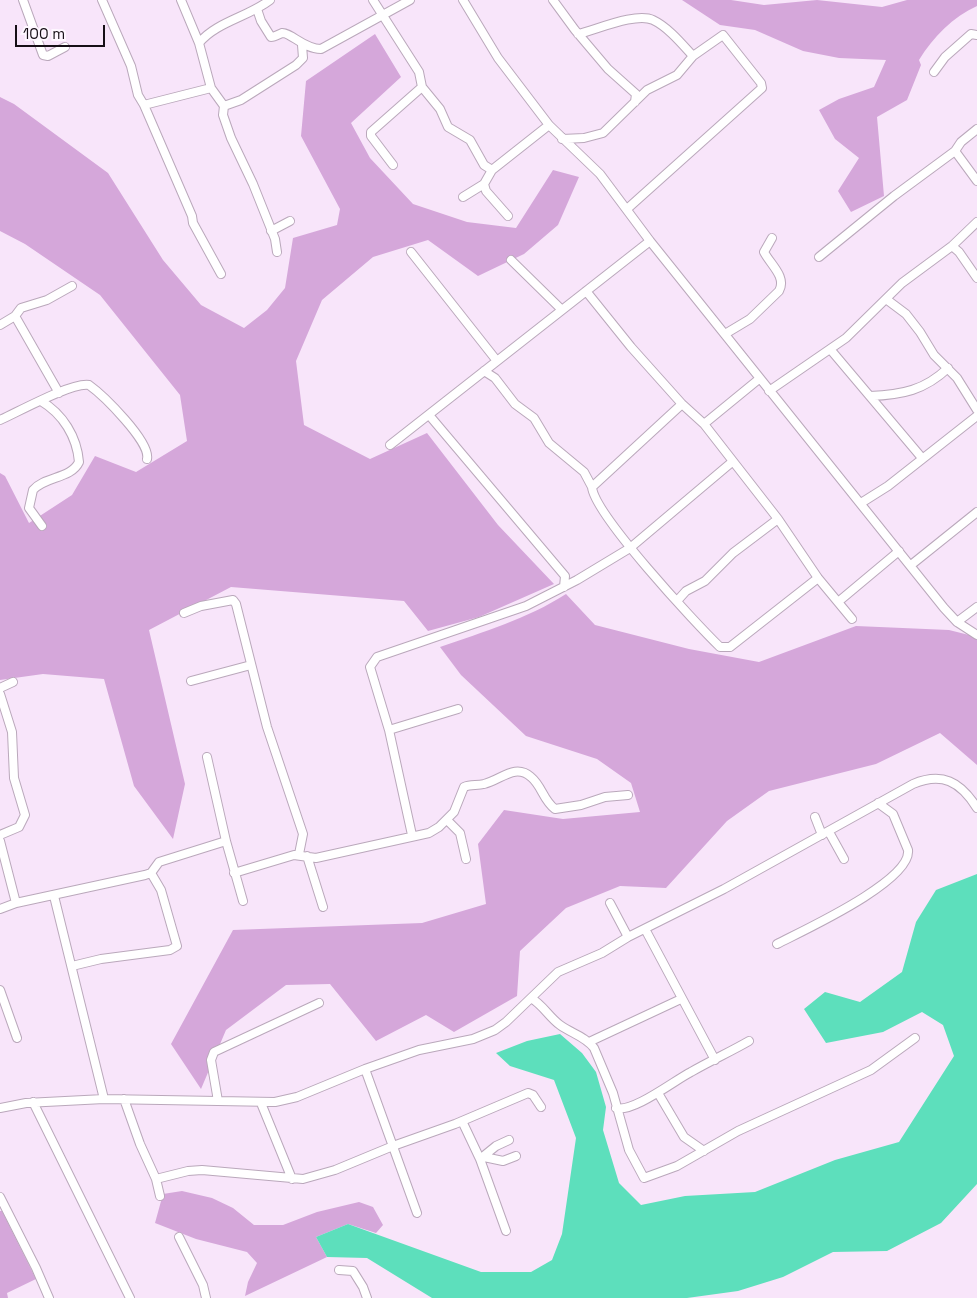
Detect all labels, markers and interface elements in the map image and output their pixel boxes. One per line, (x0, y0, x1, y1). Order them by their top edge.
scale bar (18, 15, 108, 47)
text: 100 m (23, 24, 65, 43)

